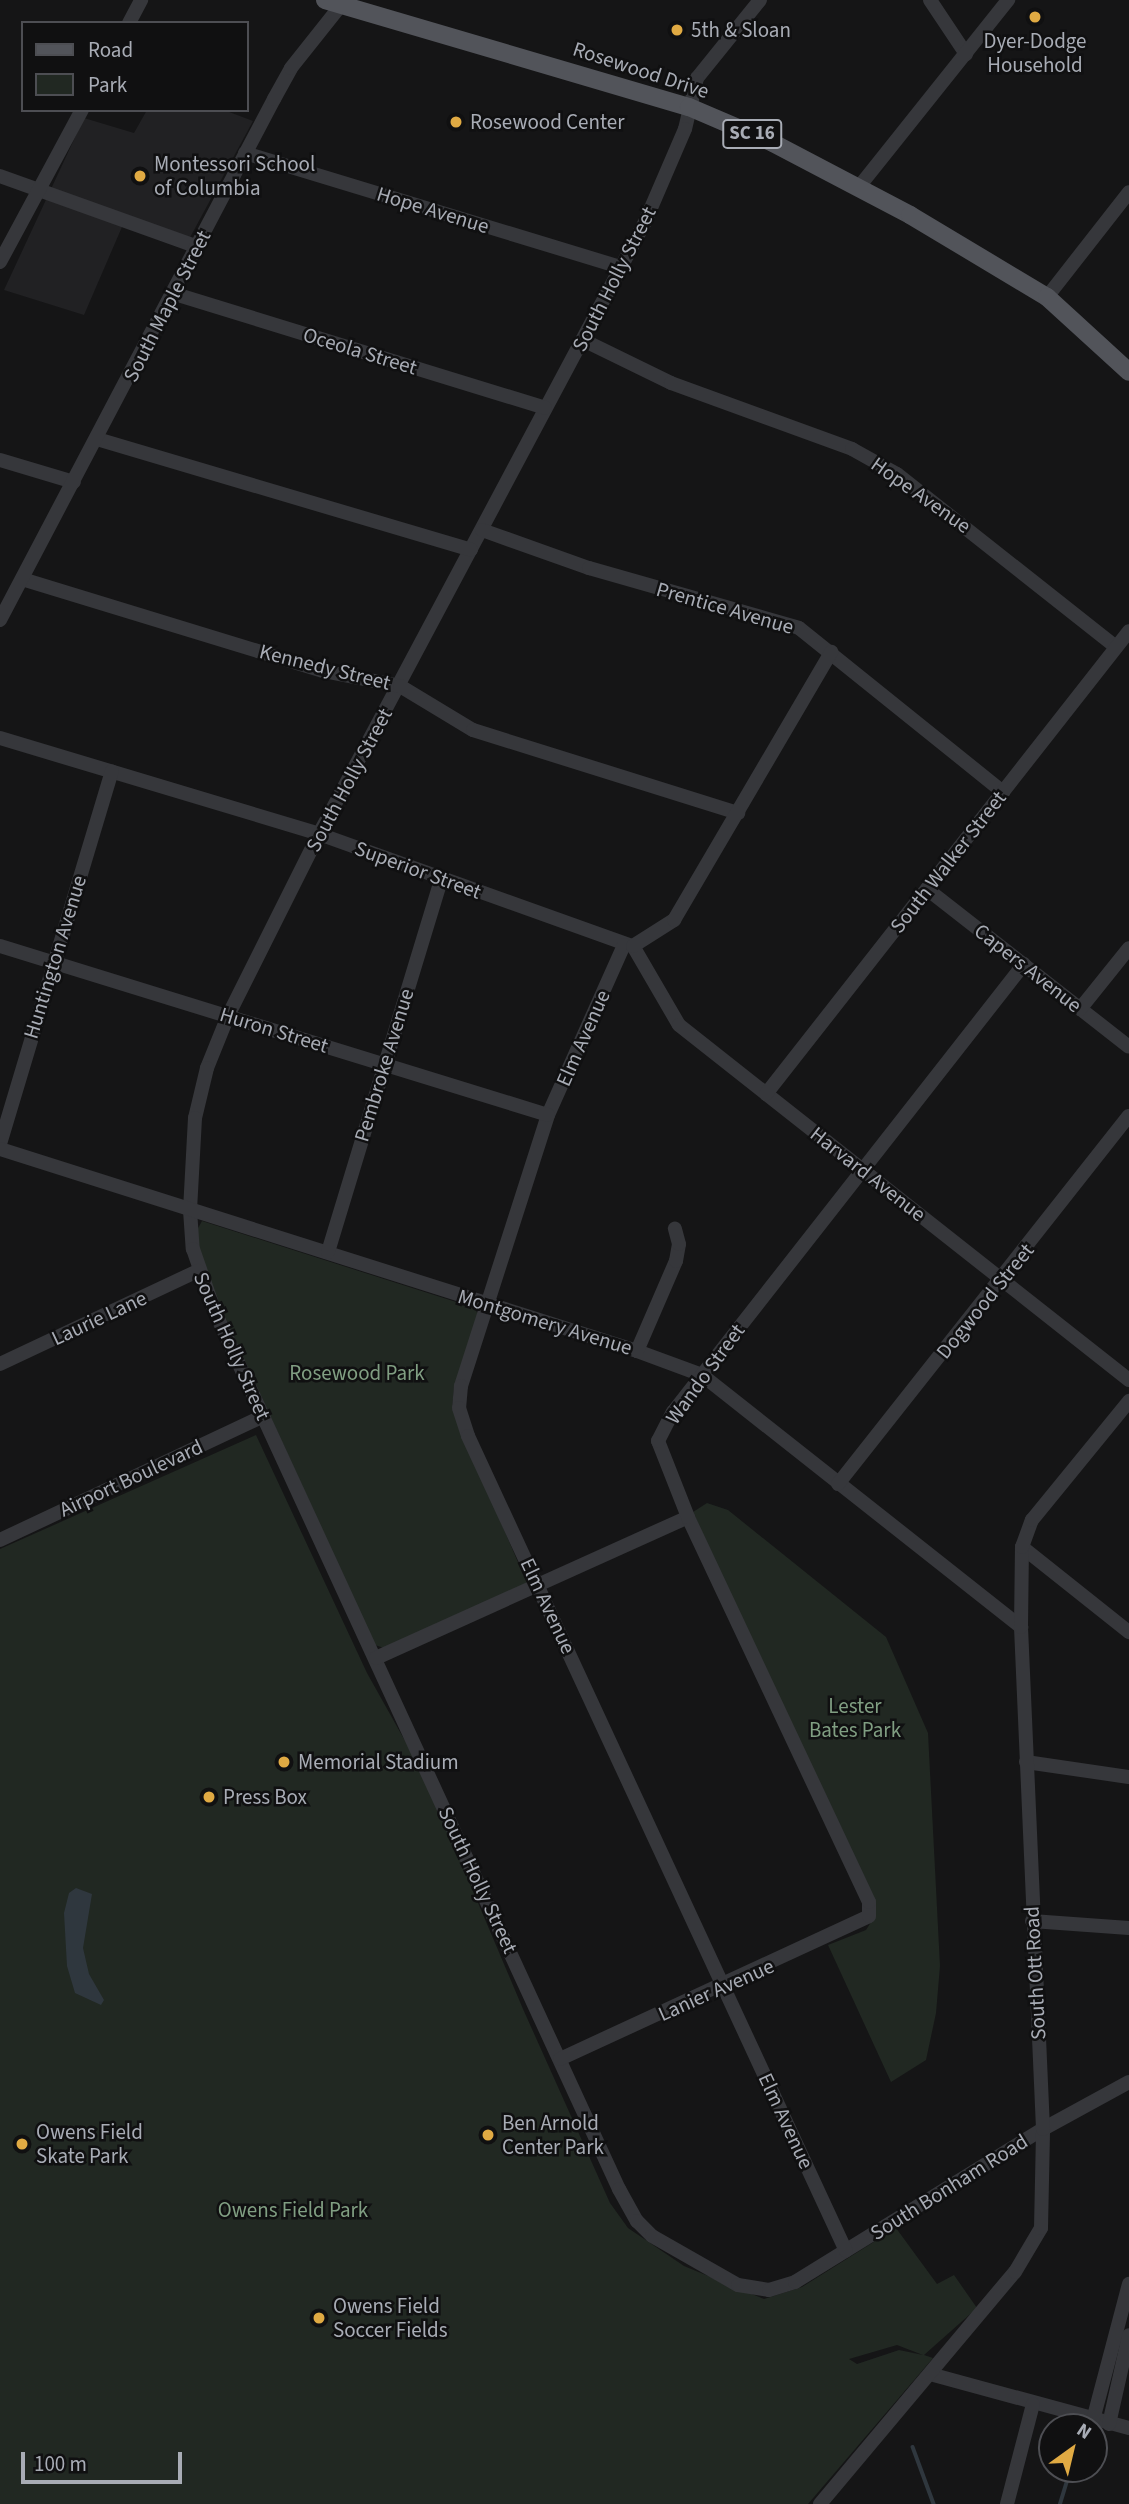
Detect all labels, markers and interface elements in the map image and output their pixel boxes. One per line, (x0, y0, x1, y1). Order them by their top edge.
marker: Dyer-Dodge Household (1027, 9, 1043, 25)
place label: 5th & Sloan (691, 17, 791, 43)
legend (21, 21, 248, 112)
marker: 5th & Sloan (669, 22, 685, 38)
place label: Dyer-Dodge Household (983, 28, 1087, 78)
text: Road (88, 35, 133, 65)
street label: Rosewood Drive (570, 36, 712, 104)
text: Park (88, 70, 127, 100)
place label: Rosewood Center (470, 109, 624, 135)
marker: Rosewood Center (448, 114, 464, 130)
road number: SC 16 (722, 118, 782, 150)
place label: Montessori School of Columbia (154, 151, 315, 201)
marker: Montessori School of Columbia (132, 168, 148, 184)
street label: Hope Avenue (374, 181, 492, 239)
street label: South Holly Street (567, 202, 661, 356)
street label: South Maple Street (118, 226, 216, 386)
street label: Oceola Street (300, 322, 420, 380)
street label: Hope Avenue (866, 451, 976, 539)
street label: Prentice Avenue (653, 576, 797, 640)
street label: Kennedy Street (257, 639, 393, 695)
street label: South Holly Street (301, 704, 397, 856)
street label: South Walker Street (885, 786, 1011, 938)
street label: Superior Street (351, 835, 485, 905)
street label: Huntington Avenue (18, 872, 92, 1042)
street label: Capers Avenue (969, 918, 1087, 1018)
street label: Pembroke Avenue (349, 985, 419, 1145)
street label: Elm Avenue (551, 986, 615, 1090)
street label: Huron Street (217, 1002, 331, 1058)
street label: Harvard Avenue (805, 1121, 931, 1227)
street label: Dogwood Street (931, 1238, 1039, 1364)
street label: South Holly Street (188, 1268, 276, 1424)
street label: Montgomery Avenue (455, 1283, 635, 1361)
street label: Laurie Lane (47, 1285, 151, 1351)
street label: Wando Street (660, 1319, 750, 1429)
park label: Rosewood Park (289, 1360, 425, 1386)
street label: Airport Boulevard (55, 1434, 207, 1522)
street label: Elm Avenue (515, 1554, 581, 1658)
park label: Lester Bates Park (809, 1693, 901, 1743)
place label: Memorial Stadium (298, 1749, 459, 1775)
marker: Memorial Stadium (276, 1754, 292, 1770)
place label: Press Box (223, 1784, 307, 1810)
marker: Press Box (201, 1789, 217, 1805)
street label: South Holly Street (433, 1803, 523, 1957)
street label: South Ott Road (1019, 1906, 1051, 2040)
street label: Lanier Avenue (654, 1953, 778, 2027)
street label: Elm Avenue (753, 2069, 819, 2173)
place label: Ben Arnold Center Park (502, 2110, 604, 2160)
place label: Owens Field Skate Park (36, 2119, 143, 2169)
marker: Ben Arnold Center Park (480, 2127, 496, 2143)
street label: South Bonham Road (866, 2128, 1032, 2246)
marker: Owens Field Skate Park (14, 2136, 30, 2152)
park label: Owens Field Park (218, 2197, 368, 2223)
place label: Owens Field Soccer Fields (333, 2293, 448, 2343)
marker: Owens Field Soccer Fields (311, 2310, 327, 2326)
north arrow (1038, 2413, 1108, 2483)
text: N (1071, 2417, 1097, 2447)
scale bar (24, 2438, 186, 2482)
text: 100 m (34, 2449, 87, 2479)

